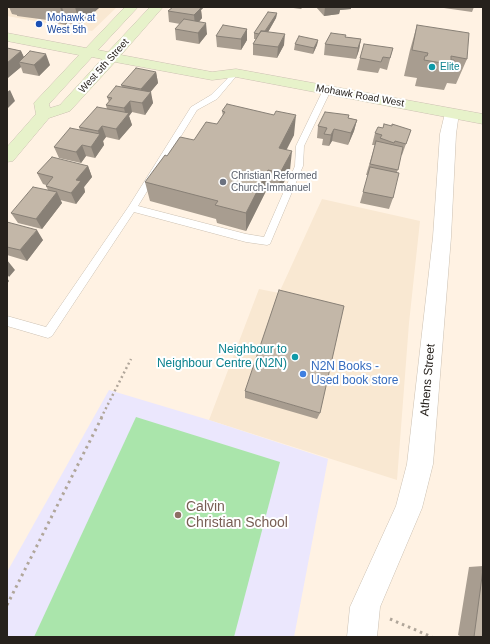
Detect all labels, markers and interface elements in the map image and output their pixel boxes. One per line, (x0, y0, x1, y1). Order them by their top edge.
place label: Mohawk at West 5th (47, 12, 95, 36)
marker: Mohawk at West 5th (34, 19, 44, 29)
street label: West 5th Street (77, 36, 131, 96)
place label: Elite (440, 61, 459, 73)
marker: Elite (427, 62, 437, 72)
street label: Mohawk Road West (315, 82, 405, 110)
place label: Christian Reformed Church-Immanuel (231, 170, 317, 194)
marker: Christian Reformed Church-Immanuel (218, 177, 228, 187)
place label: Neighbour to Neighbour Centre (N2N) (157, 343, 287, 371)
street label: Athens Street (418, 343, 438, 417)
marker: Neighbour to Neighbour Centre (N2N) (290, 352, 300, 362)
place label: N2N Books - Used book store (311, 360, 398, 388)
marker: N2N Books - Used book store (298, 369, 308, 379)
place label: Calvin Christian School (186, 499, 288, 532)
marker: Calvin Christian School (173, 510, 183, 520)

